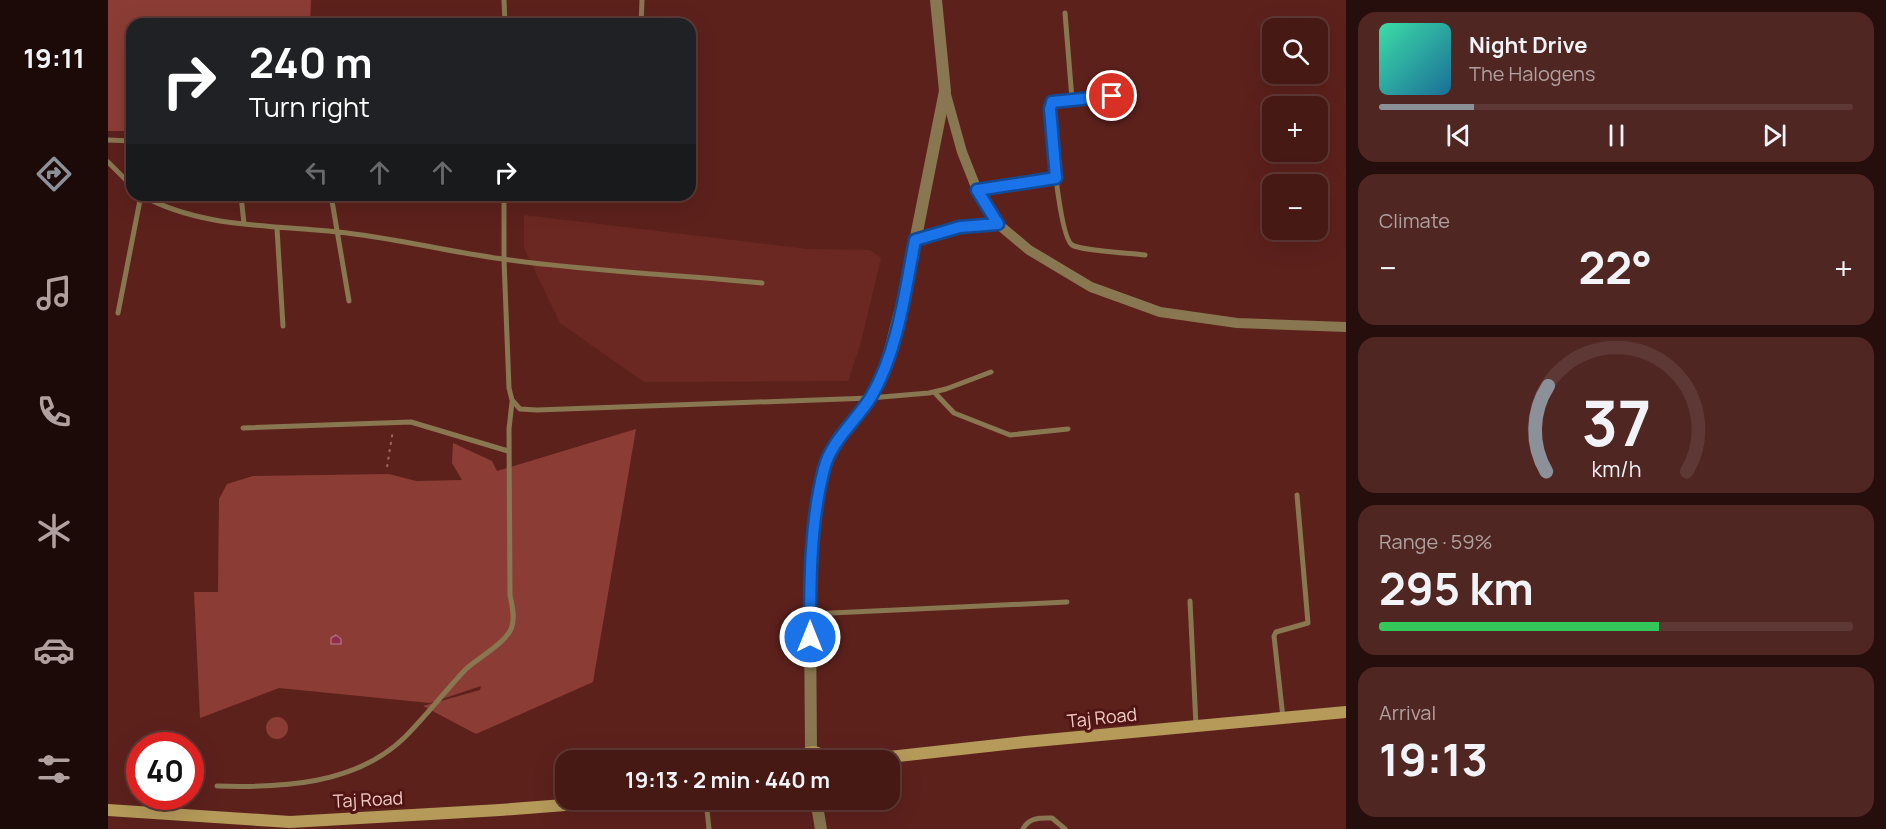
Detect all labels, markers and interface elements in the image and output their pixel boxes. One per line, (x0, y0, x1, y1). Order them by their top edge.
map controls (1262, 18, 1328, 240)
button: search (1262, 18, 1328, 84)
text: Night Drive (1469, 30, 1588, 60)
text: 240 m (249, 33, 373, 91)
text: 19:11 (23, 39, 85, 76)
icon: right (150, 42, 228, 120)
text: The Halogens (1469, 60, 1595, 87)
pin (1086, 70, 1137, 121)
icon: arrive (1095, 79, 1128, 112)
text: Turn right (249, 88, 370, 125)
button: + (1262, 96, 1328, 162)
icon: previous (1442, 119, 1475, 152)
icon: pause (1600, 119, 1633, 152)
icon: next (1758, 119, 1791, 152)
icon: directions (33, 153, 75, 195)
icon: left (300, 156, 333, 189)
icon: ahead (363, 156, 396, 189)
icon: ahead (426, 156, 459, 189)
icon: right (489, 156, 522, 189)
button: − (1262, 174, 1328, 240)
text: Climate (1379, 207, 1450, 234)
text: 22° (1578, 236, 1652, 298)
text: − (1379, 245, 1397, 290)
text: + (1834, 245, 1853, 290)
icon: music (33, 272, 75, 314)
text: 37 (1581, 379, 1651, 465)
icon: phone (33, 391, 75, 433)
text: km/h (1591, 454, 1641, 483)
icon: climate (33, 510, 75, 552)
text: Range · 59% (1379, 528, 1493, 555)
text: 295 km (1379, 557, 1534, 619)
position arrow (778, 605, 842, 669)
icon: car (33, 629, 75, 671)
text: Arrival (1379, 699, 1436, 726)
street label: Taj Road (1066, 701, 1138, 733)
text: 19:13 (1379, 728, 1488, 790)
speed limit sign: 40 (126, 732, 204, 810)
icon: filters (33, 748, 75, 790)
text: 19:13 · 2 min · 440 m (625, 765, 830, 795)
street label: Taj Road (332, 785, 404, 813)

